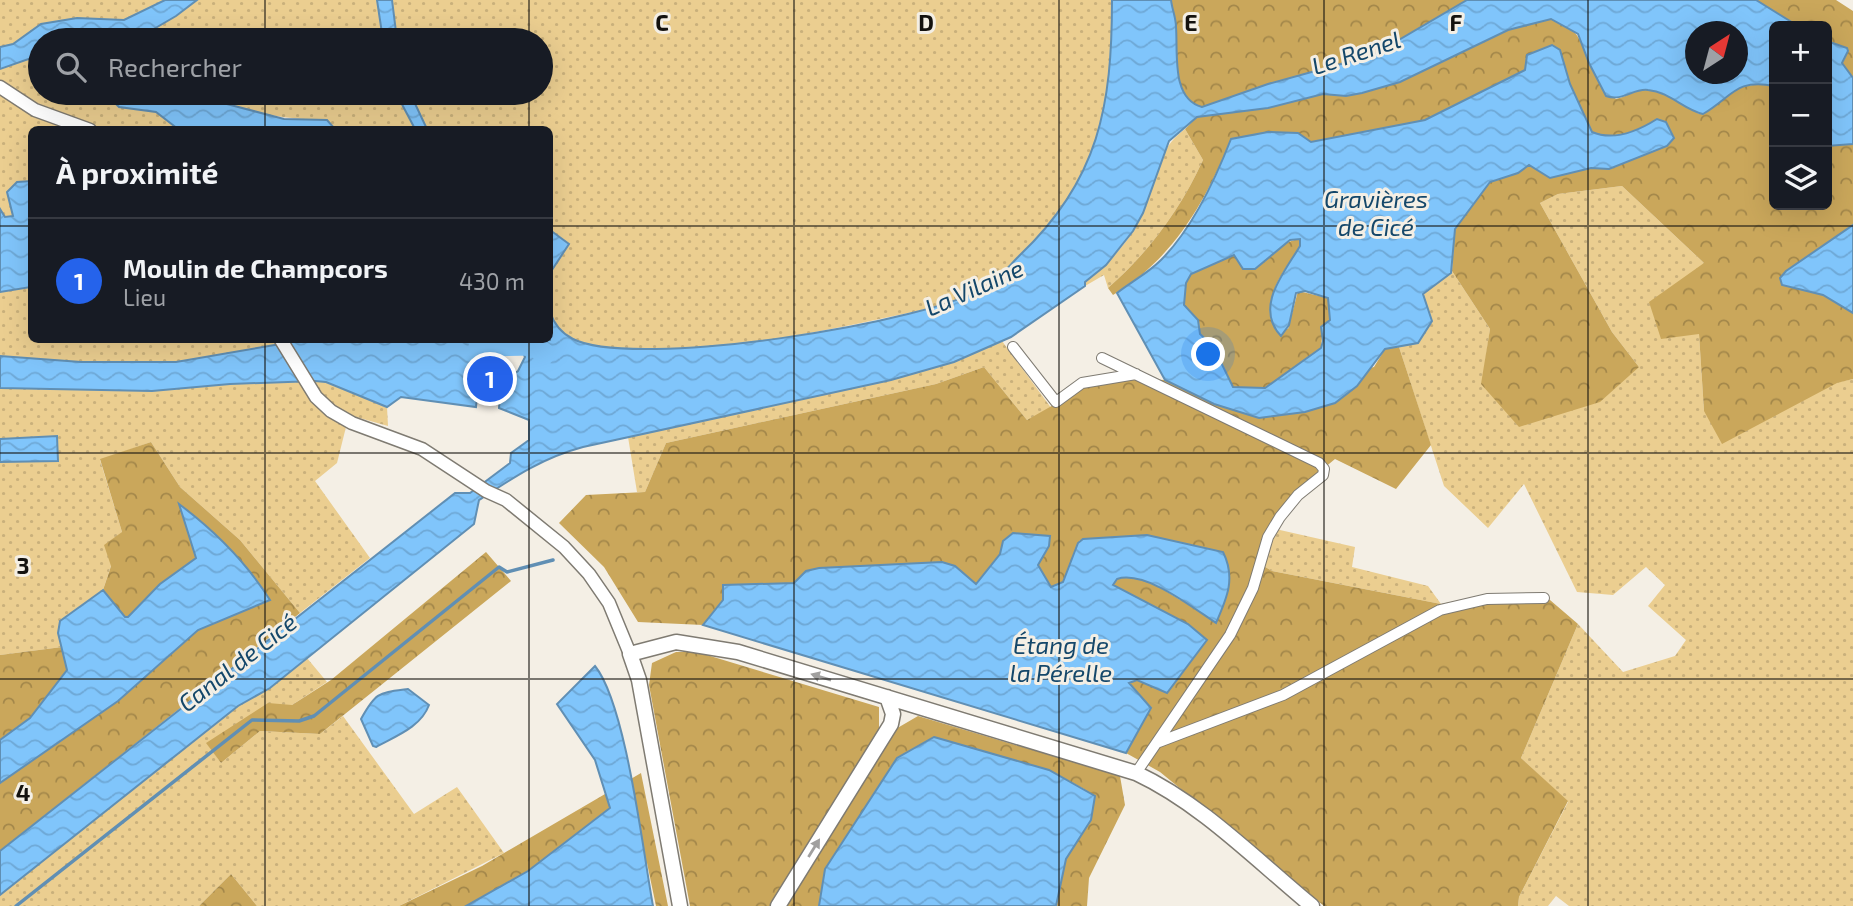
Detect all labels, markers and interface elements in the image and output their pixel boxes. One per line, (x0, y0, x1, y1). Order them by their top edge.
text: C (655, 8, 669, 36)
text: D (918, 8, 934, 36)
text: E (1184, 8, 1198, 36)
text: F (1450, 8, 1463, 36)
north arrow (1685, 21, 1748, 84)
map controls (1769, 21, 1832, 210)
button: + (1769, 21, 1832, 84)
water label: Le Renel (1308, 24, 1404, 80)
search box (28, 28, 553, 105)
icon: search (52, 48, 90, 86)
text: Rechercher (108, 51, 242, 82)
button: − (1769, 84, 1832, 147)
button: layers (1769, 147, 1832, 210)
text: À proximité (56, 154, 218, 190)
water label: Gravières de Cicé (1324, 184, 1428, 241)
text: Moulin de Champcors (123, 252, 388, 283)
water label: La Vilaine (920, 252, 1028, 322)
text: 1 (74, 267, 84, 295)
text: 430 m (459, 267, 525, 295)
text: Lieu (123, 283, 166, 311)
your location (1191, 337, 1225, 371)
pin: 1 (467, 353, 513, 405)
text: 3 (16, 551, 30, 579)
water label: Canal de Cicé (172, 607, 302, 717)
water label: Étang de la Pérelle (1010, 630, 1112, 687)
one-way arrow (811, 672, 832, 682)
text: 4 (16, 778, 30, 806)
one-way arrow (807, 838, 820, 858)

